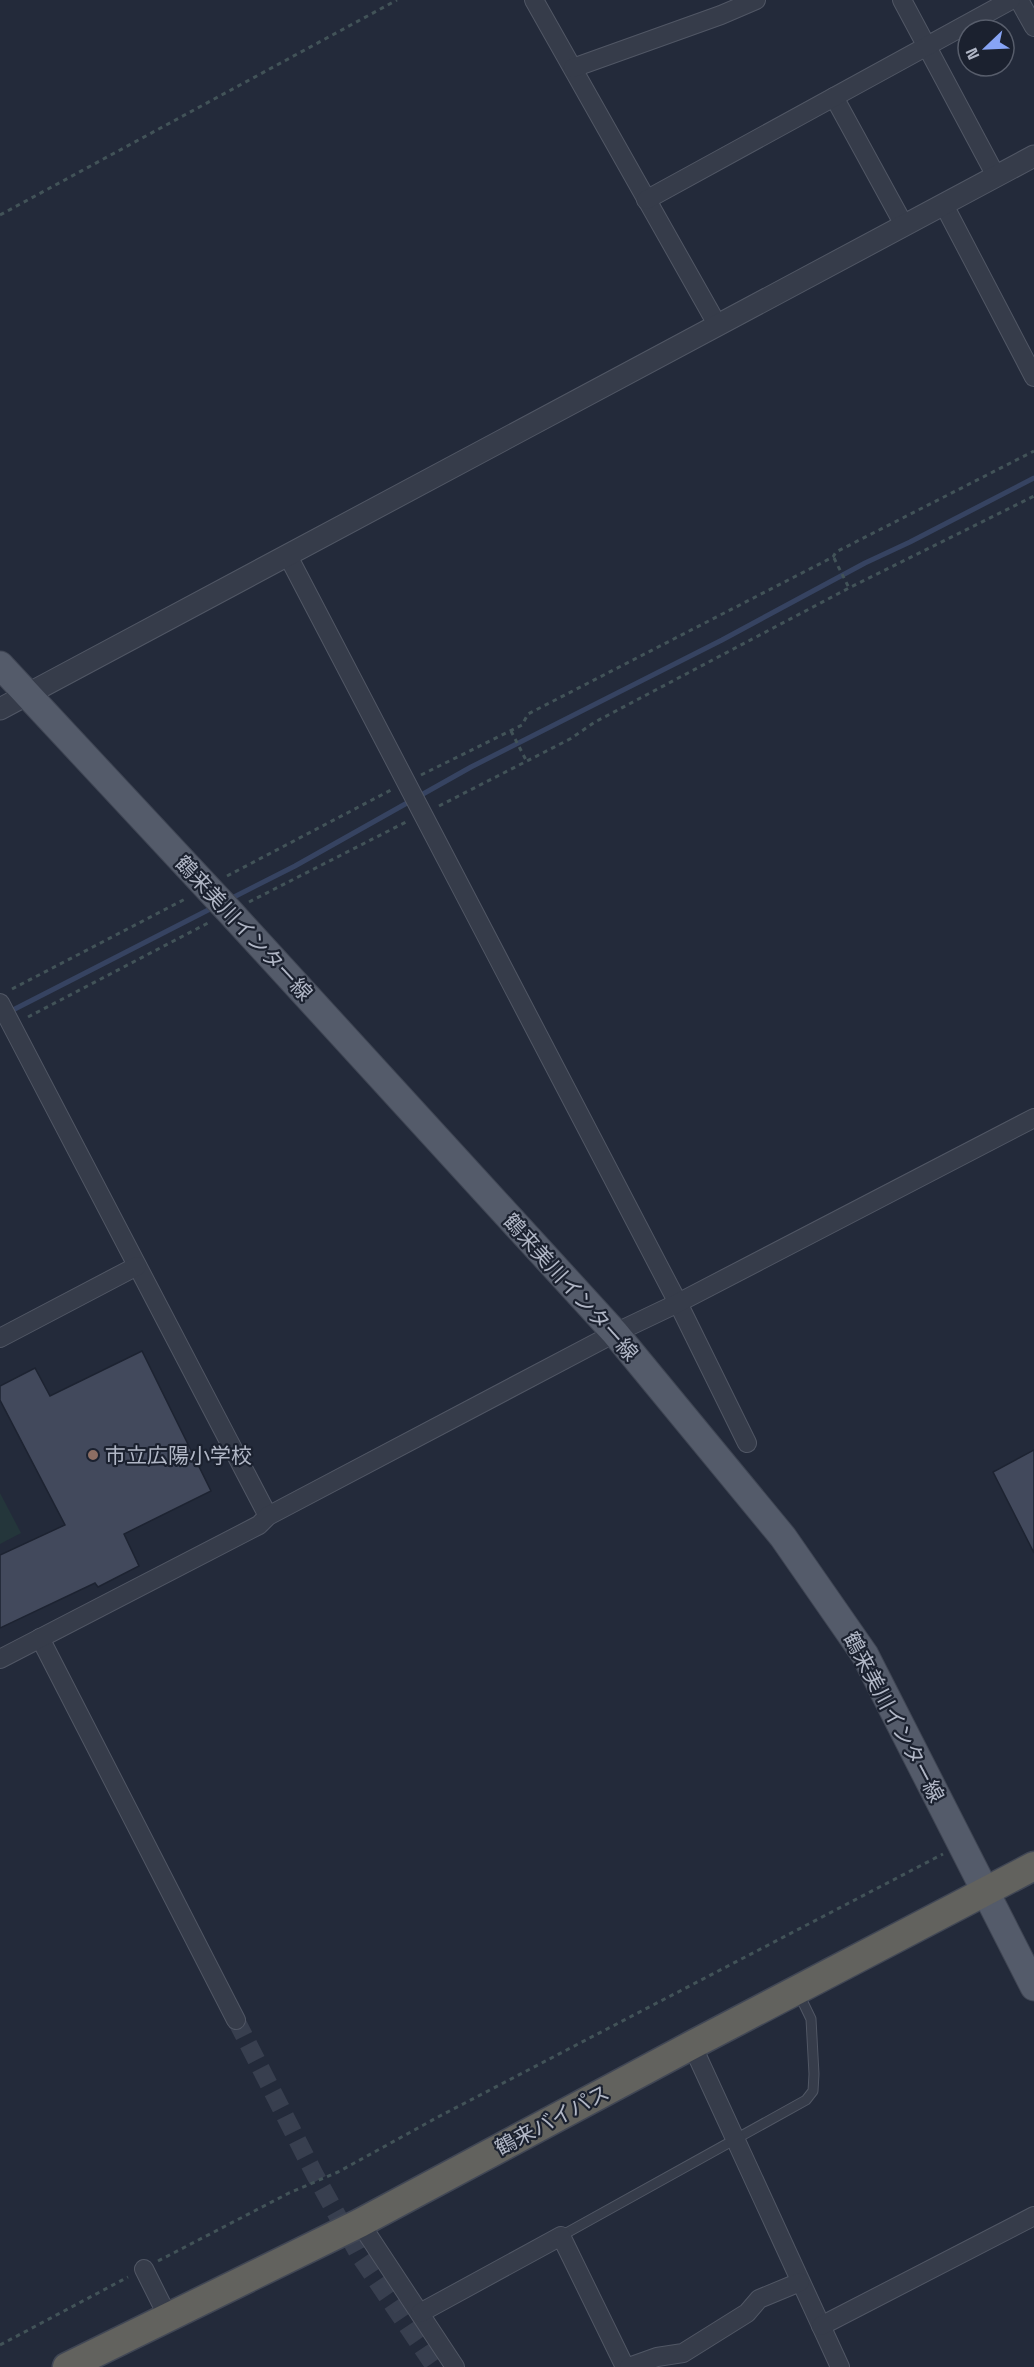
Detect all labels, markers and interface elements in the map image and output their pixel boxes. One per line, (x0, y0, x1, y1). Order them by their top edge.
north arrow (956, 18, 1016, 78)
text: N (961, 45, 984, 63)
street label: 鶴来美川インター線 (170, 850, 318, 1006)
street label: 鶴来美川インター線 (498, 1208, 644, 1366)
place label: 市立広陽小学校 (105, 1442, 252, 1469)
marker: 市立広陽小学校 (86, 1448, 100, 1462)
street label: 鶴来美川インター線 (838, 1627, 950, 1807)
street label: 鶴来バイパス (490, 2079, 614, 2161)

